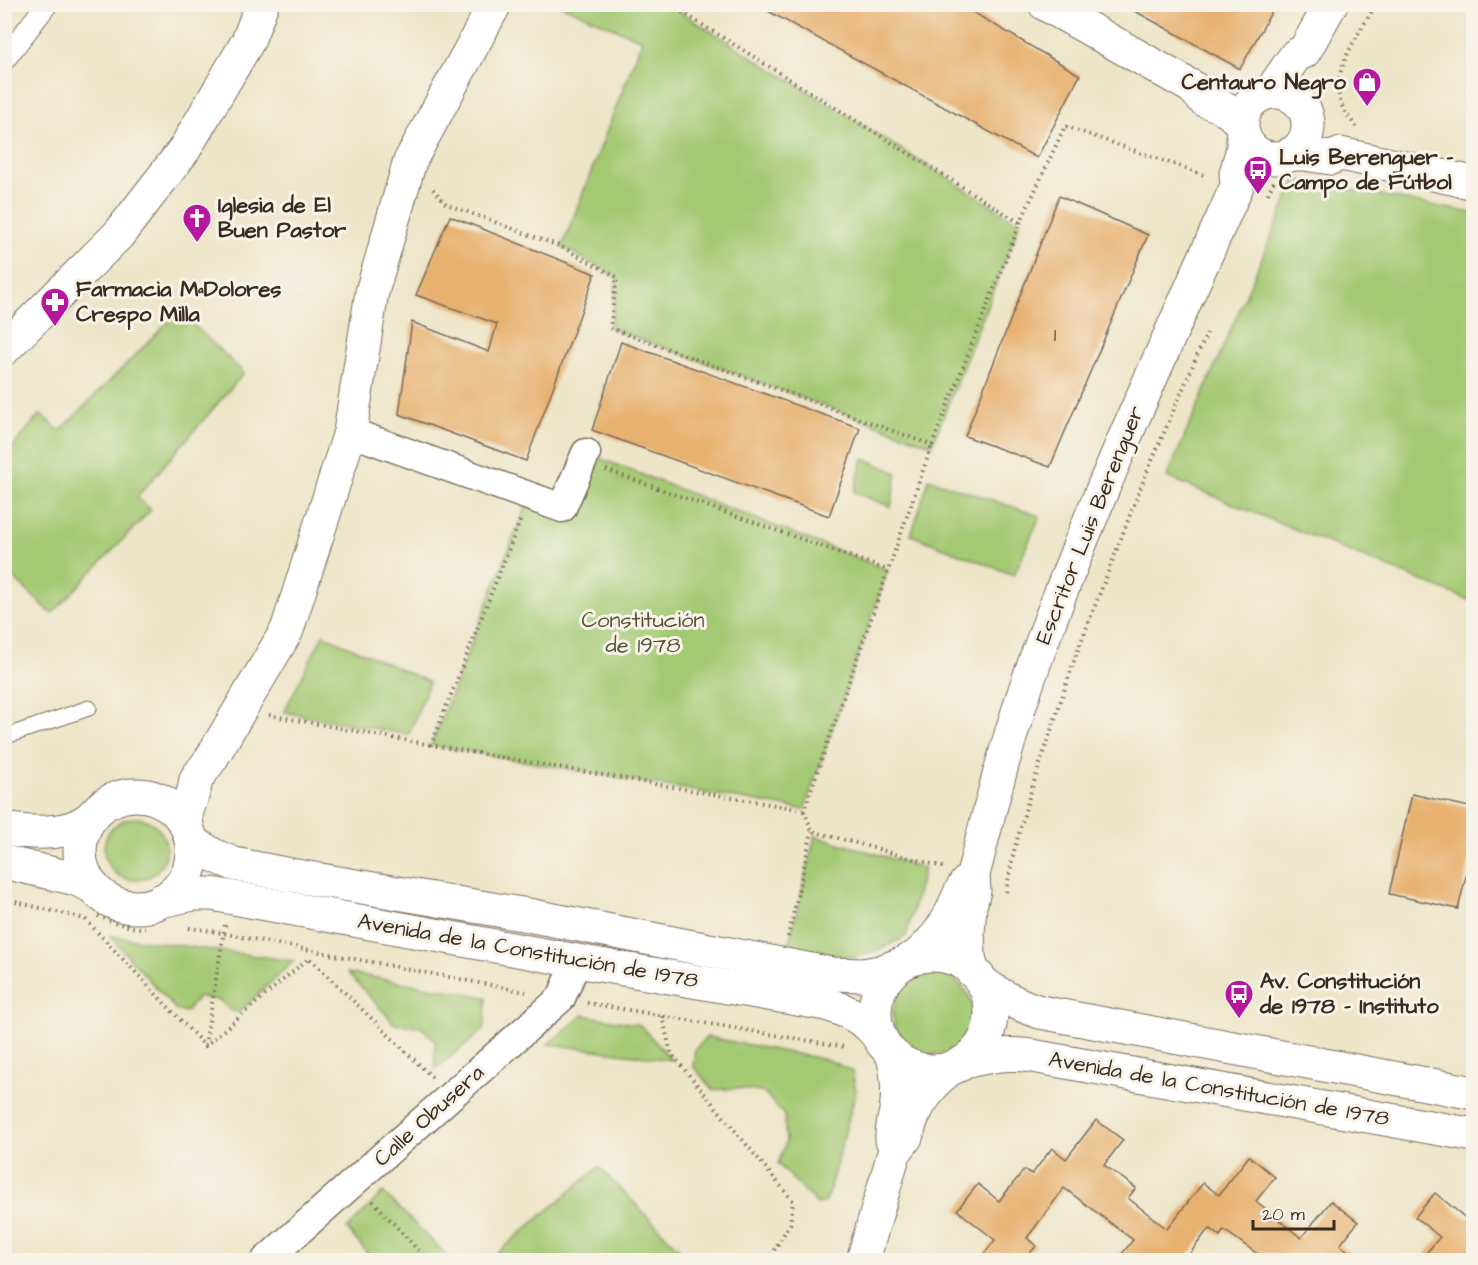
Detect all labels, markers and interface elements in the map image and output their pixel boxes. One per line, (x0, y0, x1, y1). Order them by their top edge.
shop icon: Centauro Negro (1351, 66, 1383, 108)
place label: Centauro Negro (1181, 67, 1347, 99)
place label: Luis Berenguer - Campo de Fútbol (1279, 142, 1454, 198)
bus stop icon: Luis Berenguer - Campo de Fútbol (1242, 154, 1274, 196)
place label: Iglesia de El Buen Pastor (218, 190, 347, 246)
church icon: Iglesia de El Buen Pastor (181, 202, 213, 244)
place label: Farmacia MªDolores Crespo Milla (76, 274, 281, 330)
pharmacy icon: Farmacia MªDolores Crespo Milla (39, 286, 71, 328)
house number: 1 (1054, 321, 1057, 349)
street label: Escritor Luis Berenguer (1028, 401, 1153, 649)
park label: Constitución de 1978 (582, 605, 704, 661)
street label: Avenida de la Constitución de 1978 (355, 906, 701, 996)
place label: Av. Constitución de 1978 - Instituto (1259, 966, 1439, 1022)
bus stop icon: Av. Constitución de 1978 - Instituto (1223, 978, 1255, 1020)
street label: Avenida de la Constitución de 1978 (1046, 1044, 1392, 1134)
street label: Calle Obusera (367, 1058, 491, 1174)
scale bar (1253, 1193, 1334, 1231)
text: 20 m (1262, 1202, 1305, 1227)

